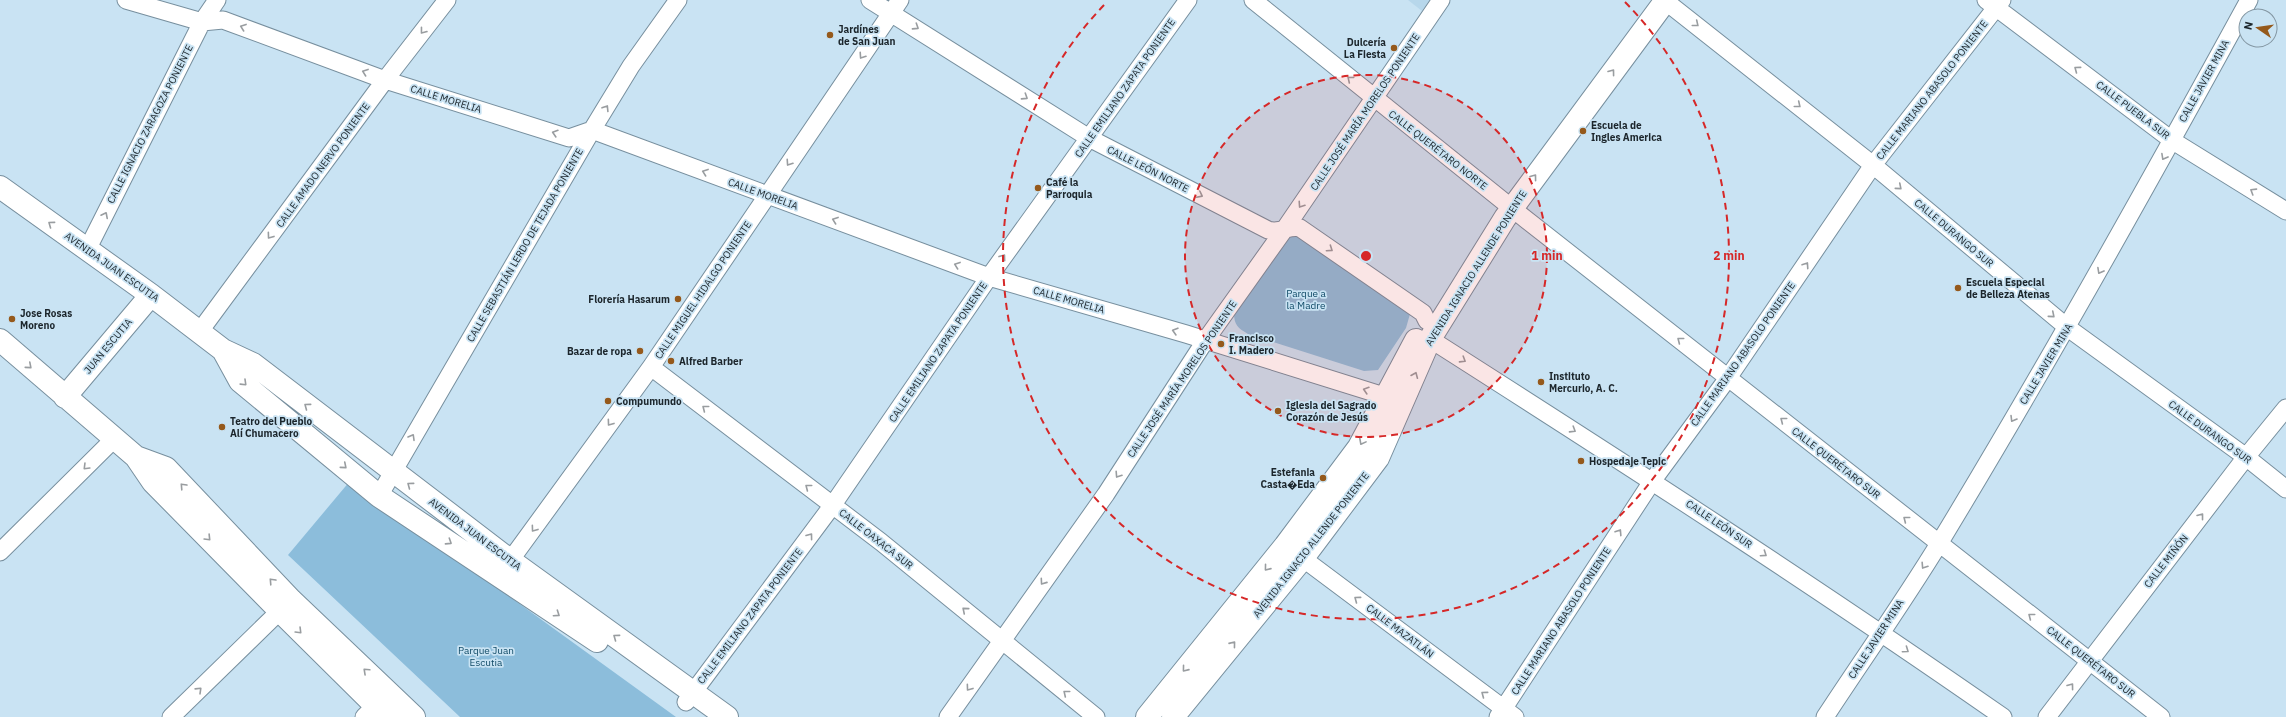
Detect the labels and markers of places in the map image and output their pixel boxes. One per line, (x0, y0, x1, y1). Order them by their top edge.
place label: Jardínes de San Juan (838, 23, 896, 48)
marker: Jardínes de San Juan (825, 30, 835, 40)
place label: Dulcería La Fiesta (1344, 36, 1386, 61)
marker: Dulcería La Fiesta (1389, 43, 1399, 53)
place label: Escuela de Ingles America (1591, 119, 1662, 144)
marker: Escuela de Ingles America (1578, 126, 1588, 136)
place label: Café la Parroquia (1046, 176, 1093, 201)
marker: Café la Parroquia (1033, 183, 1043, 193)
centre of rings (1359, 249, 1373, 263)
place label: Escuela Especial de Belleza Atenas (1966, 276, 2050, 301)
marker: Escuela Especial de Belleza Atenas (1953, 283, 1963, 293)
place label: Florería Hasarum (588, 293, 670, 306)
marker: Florería Hasarum (673, 294, 683, 304)
place label: Jose Rosas Moreno (20, 307, 72, 332)
marker: Jose Rosas Moreno (7, 314, 17, 324)
place label: Francisco I. Madero (1229, 332, 1274, 357)
marker: Francisco I. Madero (1216, 339, 1226, 349)
place label: Bazar de ropa (567, 345, 632, 358)
marker: Bazar de ropa (635, 346, 645, 356)
place label: Alfred Barber (679, 355, 743, 368)
marker: Alfred Barber (666, 356, 676, 366)
place label: Instituto Mercurio, A. C. (1549, 370, 1618, 395)
marker: Instituto Mercurio, A. C. (1536, 377, 1546, 387)
place label: Compumundo (616, 395, 682, 408)
marker: Compumundo (603, 396, 613, 406)
place label: Iglesia del Sagrado Corazón de Jesús (1286, 399, 1377, 424)
marker: Iglesia del Sagrado Corazón de Jesús (1273, 406, 1283, 416)
place label: Teatro del Pueblo Alí Chumacero (230, 415, 313, 440)
marker: Teatro del Pueblo Alí Chumacero (217, 422, 227, 432)
place label: Hospedaje Tepic (1589, 455, 1666, 468)
marker: Hospedaje Tepic (1576, 456, 1586, 466)
place label: Estefania Casta�Eda (1261, 466, 1315, 491)
marker: Estefania Casta�Eda (1318, 473, 1328, 483)

